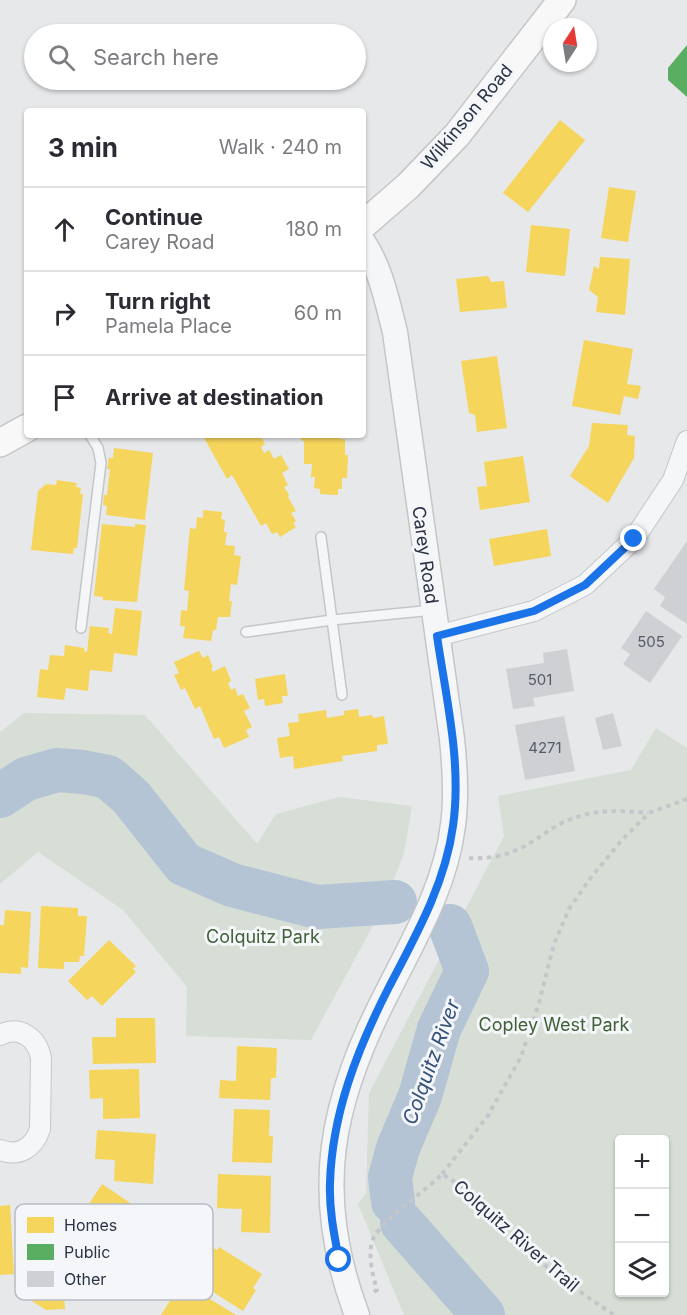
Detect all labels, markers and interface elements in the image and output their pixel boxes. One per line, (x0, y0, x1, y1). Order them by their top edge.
north arrow (543, 18, 597, 72)
search box (24, 24, 366, 90)
icon: search (45, 41, 78, 74)
text: Search here (93, 44, 219, 70)
street label: Wilkinson Road (417, 60, 517, 174)
text: 3 min (48, 132, 118, 163)
text: Walk · 240 m (219, 135, 342, 159)
text: Continue (105, 204, 203, 230)
icon: ahead (48, 213, 81, 246)
text: 180 m (286, 217, 342, 241)
text: Carey Road (105, 230, 214, 254)
text: Turn right (105, 288, 211, 314)
icon: right (48, 297, 81, 330)
text: 60 m (294, 301, 342, 325)
text: Pamela Place (105, 314, 232, 338)
icon: arrive (48, 381, 81, 414)
text: Arrive at destination (105, 384, 324, 410)
street label: Carey Road (408, 505, 443, 605)
route end (620, 525, 646, 551)
house number: 505 (637, 632, 665, 651)
house number: 501 (528, 670, 552, 689)
house number: 4271 (528, 738, 562, 757)
park label: Colquitz Park (206, 926, 320, 947)
water label: Colquitz River (397, 996, 465, 1128)
park label: Copley West Park (479, 1014, 630, 1035)
map controls (615, 1135, 669, 1297)
button: + (615, 1135, 669, 1189)
street label: Colquitz River Trail (449, 1175, 583, 1296)
button: − (615, 1189, 669, 1243)
legend (15, 1204, 213, 1300)
text: Homes (64, 1215, 117, 1235)
text: Public (64, 1242, 110, 1262)
button: layers (615, 1243, 669, 1297)
route start (325, 1246, 351, 1272)
text: Other (64, 1269, 106, 1289)

